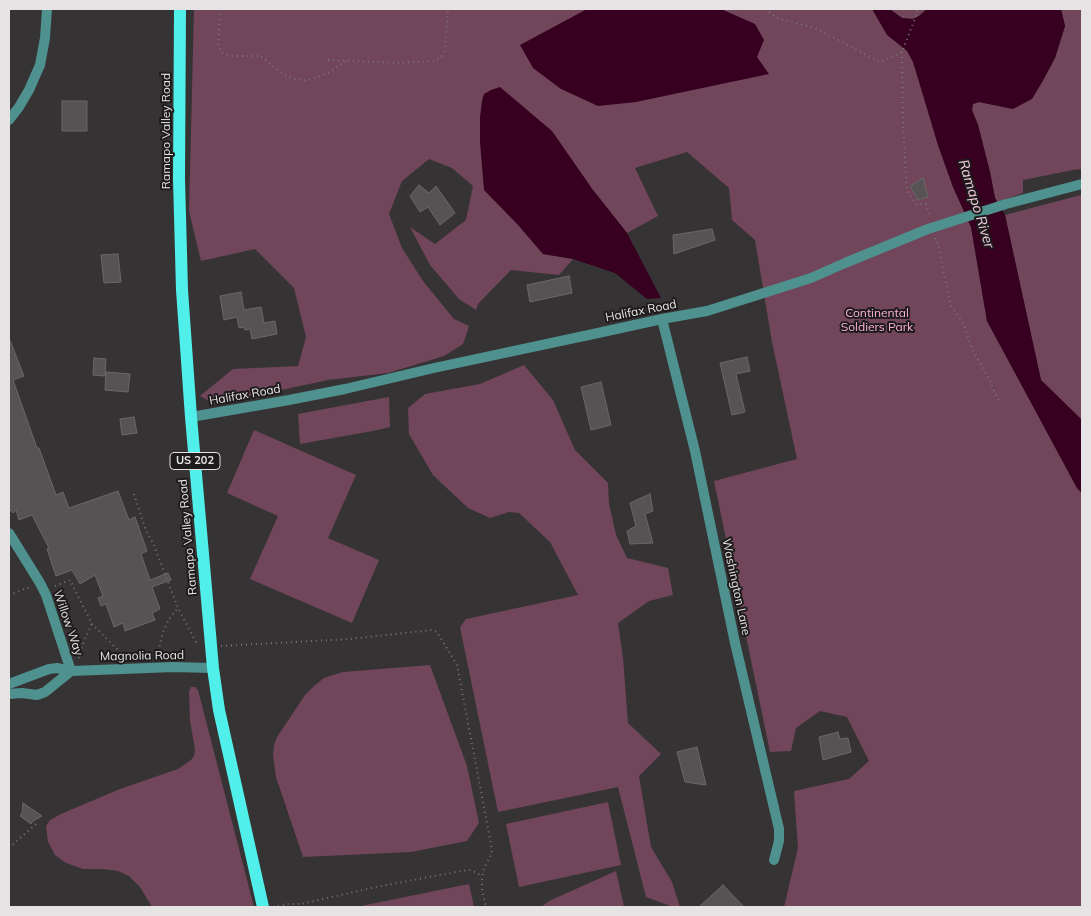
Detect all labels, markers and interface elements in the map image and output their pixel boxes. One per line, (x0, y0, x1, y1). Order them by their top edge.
street label: Ramapo Valley Road (159, 73, 173, 189)
water label: Ramapo River (955, 158, 997, 250)
street label: Halifax Road (604, 297, 678, 325)
park label: Continental Soldiers Park (841, 306, 913, 334)
street label: Halifax Road (208, 382, 282, 408)
road number: US 202 (170, 452, 220, 470)
street label: Ramapo Valley Road (176, 478, 200, 596)
street label: Washington Lane (719, 537, 753, 637)
street label: Willow Way (50, 588, 86, 658)
street label: Magnolia Road (100, 648, 184, 664)

